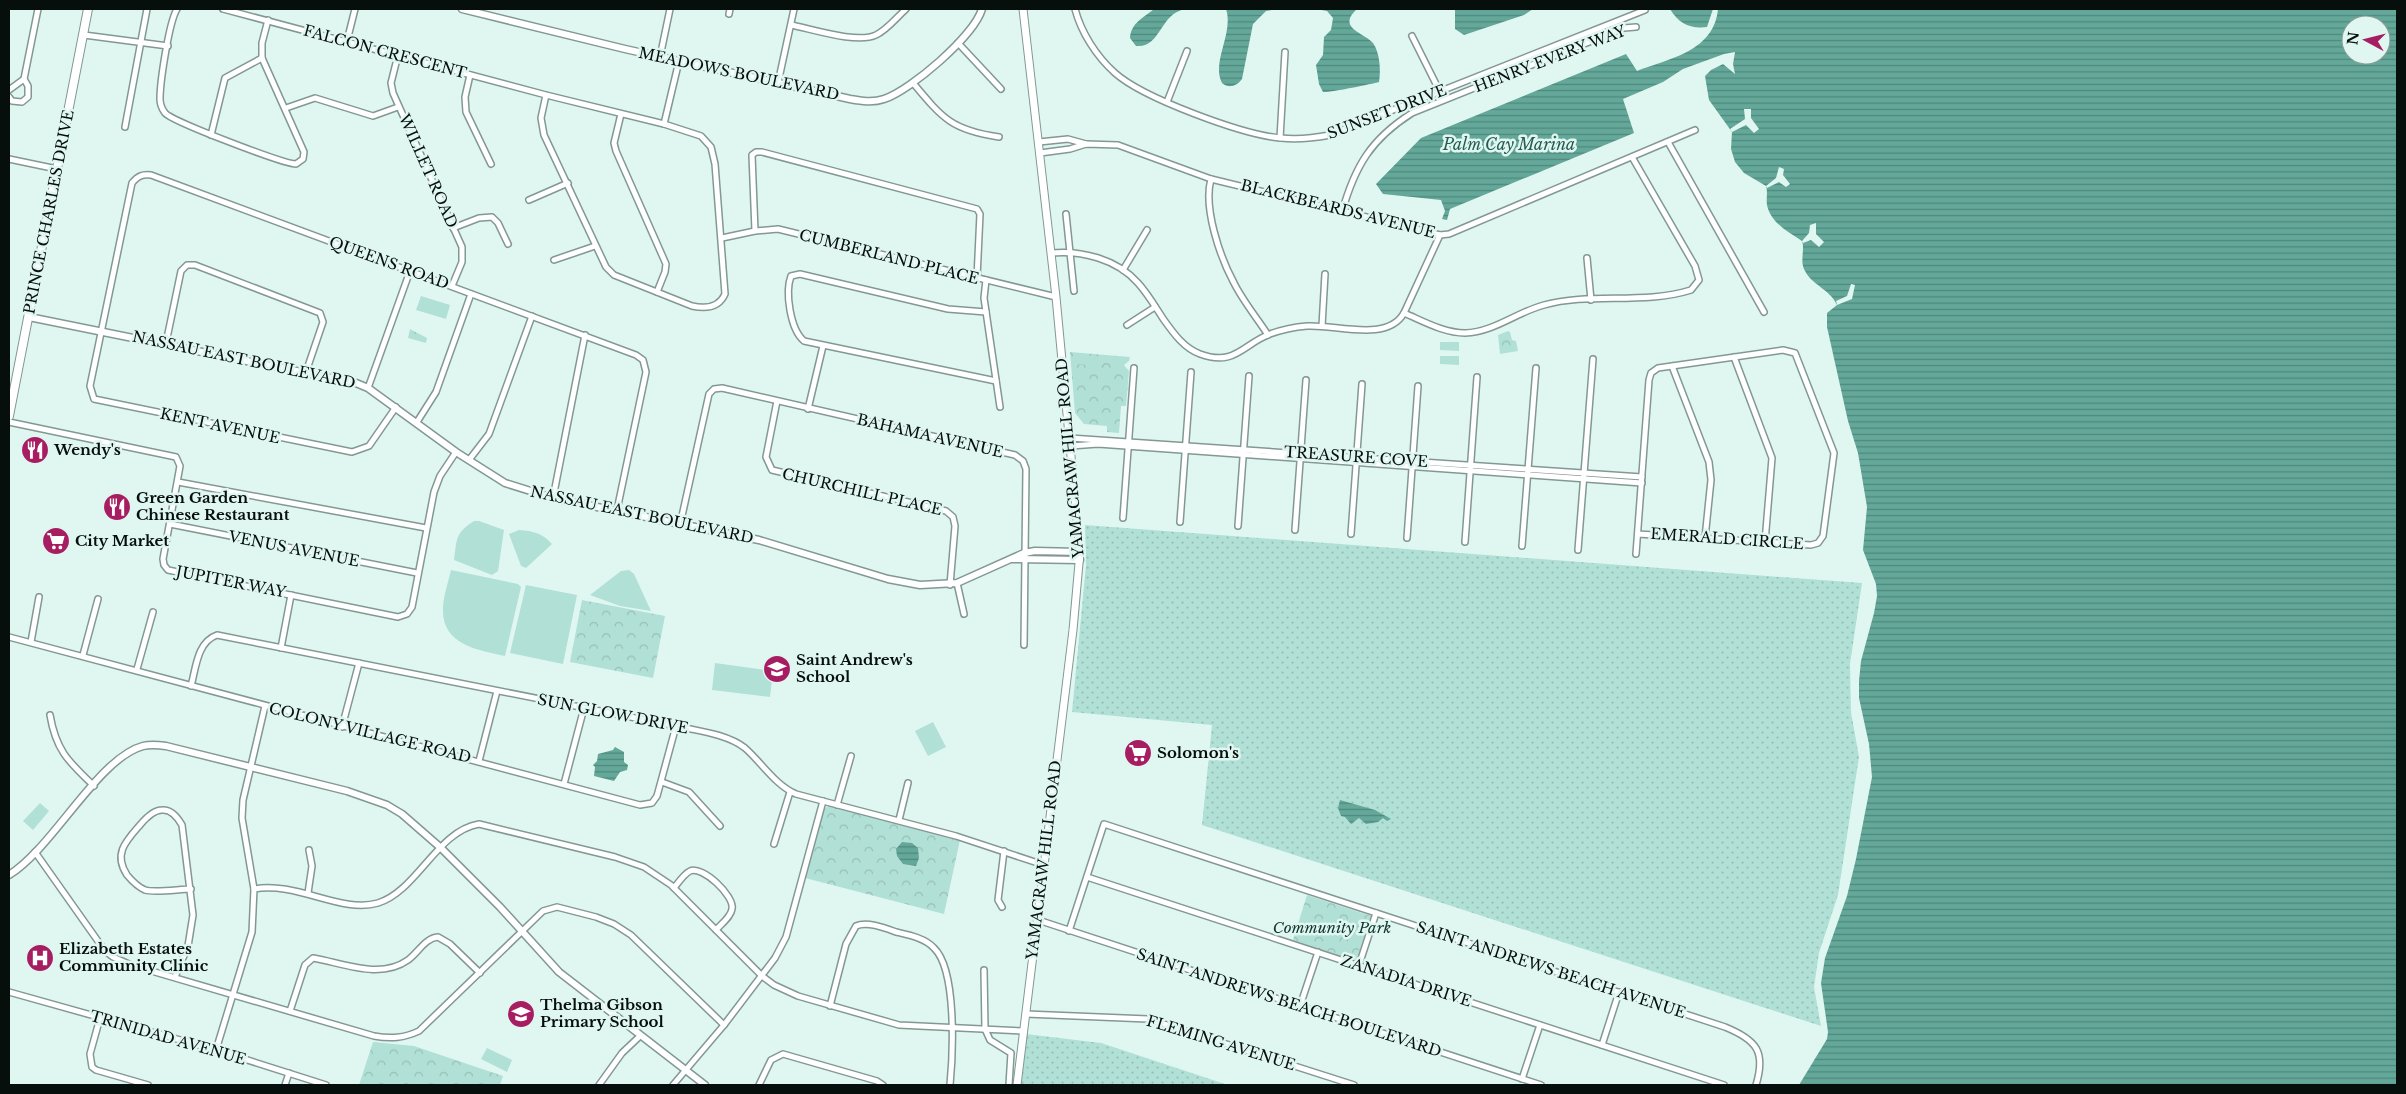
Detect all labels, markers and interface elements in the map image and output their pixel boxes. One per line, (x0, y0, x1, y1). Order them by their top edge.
north arrow (2341, 15, 2391, 65)
street label: HENRY EVERY WAY (1471, 20, 1629, 96)
street label: FALCON CRESCENT (301, 21, 469, 82)
text: N (2343, 31, 2363, 46)
street label: MEADOWS BOULEVARD (637, 43, 841, 104)
street label: SUNSET DRIVE (1324, 80, 1449, 143)
street label: PRINCE CHARLES DRIVE (19, 108, 78, 316)
street label: WILLET ROAD (394, 110, 462, 231)
water label: Palm Cay Marina (1442, 134, 1575, 154)
street label: BLACKBEARDS AVENUE (1239, 175, 1438, 242)
street label: CUMBERLAND PLACE (797, 225, 981, 288)
street label: QUEENS ROAD (327, 232, 452, 293)
street label: NASSAU EAST BOULEVARD (131, 327, 357, 392)
street label: YAMACRAW HILL ROAD (1051, 357, 1088, 560)
street label: KENT AVENUE (159, 404, 282, 447)
street label: BAHAMA AVENUE (855, 409, 1005, 462)
restaurant icon: Wendy's (20, 435, 50, 465)
place label: Wendy's (53, 440, 121, 459)
street label: TREASURE COVE (1283, 442, 1429, 471)
street label: CHURCHILL PLACE (780, 464, 944, 519)
street label: NASSAU EAST BOULEVARD (529, 482, 755, 547)
place label: Green Garden Chinese Restaurant (136, 488, 290, 524)
restaurant icon: Green Garden Chinese Restaurant (102, 492, 132, 522)
street label: EMERALD CIRCLE (1650, 524, 1804, 553)
supermarket icon: City Market (41, 526, 71, 556)
street label: VENUS AVENUE (226, 526, 361, 571)
place label: City Market (75, 531, 169, 550)
street label: JUPITER WAY (173, 561, 289, 602)
place label: Saint Andrew's School (796, 650, 913, 686)
school or university icon: Saint Andrew's School (762, 654, 792, 684)
street label: SUN GLOW DRIVE (536, 690, 690, 737)
street label: COLONY VILLAGE ROAD (267, 698, 473, 767)
supermarket icon: Solomon's (1123, 738, 1153, 768)
place label: Solomon's (1157, 743, 1239, 762)
street label: YAMACRAW HILL ROAD (1022, 759, 1065, 962)
street label: SAINT ANDREWS BEACH AVENUE (1414, 917, 1688, 1022)
park label: Community Park (1273, 918, 1391, 937)
place label: Elizabeth Estates Community Clinic (59, 939, 209, 975)
hospital icon: Elizabeth Estates Community Clinic (25, 943, 55, 973)
street label: SAINT ANDREWS BEACH BOULEVARD (1134, 944, 1444, 1061)
street label: ZANADIA DRIVE (1338, 950, 1474, 1011)
place label: Thelma Gibson Primary School (540, 995, 664, 1031)
school or university icon: Thelma Gibson Primary School (506, 999, 536, 1029)
street label: TRINIDAD AVENUE (88, 1006, 249, 1069)
street label: FLEMING AVENUE (1144, 1011, 1298, 1074)

